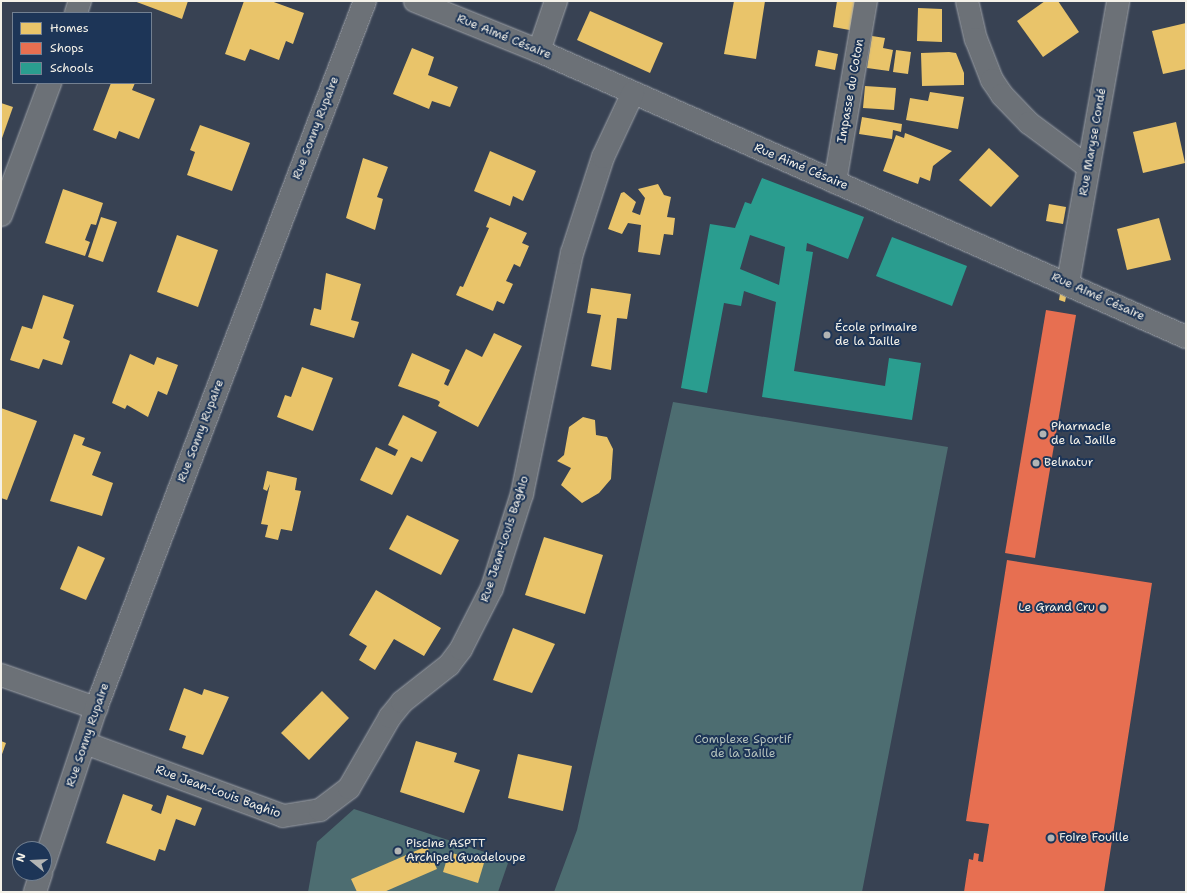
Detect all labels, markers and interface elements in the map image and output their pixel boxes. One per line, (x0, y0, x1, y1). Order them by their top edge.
street label: Rue Aimé Césaire (455, 11, 553, 63)
legend (12, 12, 152, 84)
text: Homes (50, 20, 89, 36)
street label: Impasse du Coton (835, 38, 867, 144)
text: Shops (50, 40, 84, 56)
text: Schools (50, 60, 94, 76)
street label: Rue Sonny Rupaire (290, 74, 342, 182)
street label: Rue Maryse Condé (1076, 87, 1110, 197)
street label: Rue Aimé Césaire (752, 141, 850, 193)
street label: Rue Aimé Césaire (1049, 270, 1147, 324)
place label: École primaire de la Jaille (835, 321, 917, 349)
marker: École primaire de la Jaille (822, 330, 832, 340)
street label: Rue Sonny Rupaire (175, 377, 227, 485)
place label: Pharmacie de la Jaille (1051, 420, 1116, 448)
marker: Pharmacie de la Jaille (1038, 429, 1048, 439)
place label: Belnatur (1044, 456, 1093, 470)
marker: Belnatur (1031, 458, 1041, 468)
street label: Rue Jean-Louis Baghio (478, 474, 532, 604)
place label: Le Grand Cru (1018, 601, 1095, 615)
marker: Le Grand Cru (1098, 603, 1108, 613)
street label: Rue Sonny Rupaire (63, 681, 113, 789)
park label: Complexe Sportif de la Jaille (695, 733, 791, 761)
street label: Rue Jean-Louis Baghio (153, 763, 283, 821)
place label: Foire Fouille (1059, 831, 1129, 845)
marker: Foire Fouille (1046, 833, 1056, 843)
place label: Piscine ASPTT Archipel Guadeloupe (406, 837, 526, 865)
north arrow (12, 841, 52, 881)
marker: Piscine ASPTT Archipel Guadeloupe (393, 846, 403, 856)
text: N (13, 851, 30, 864)

